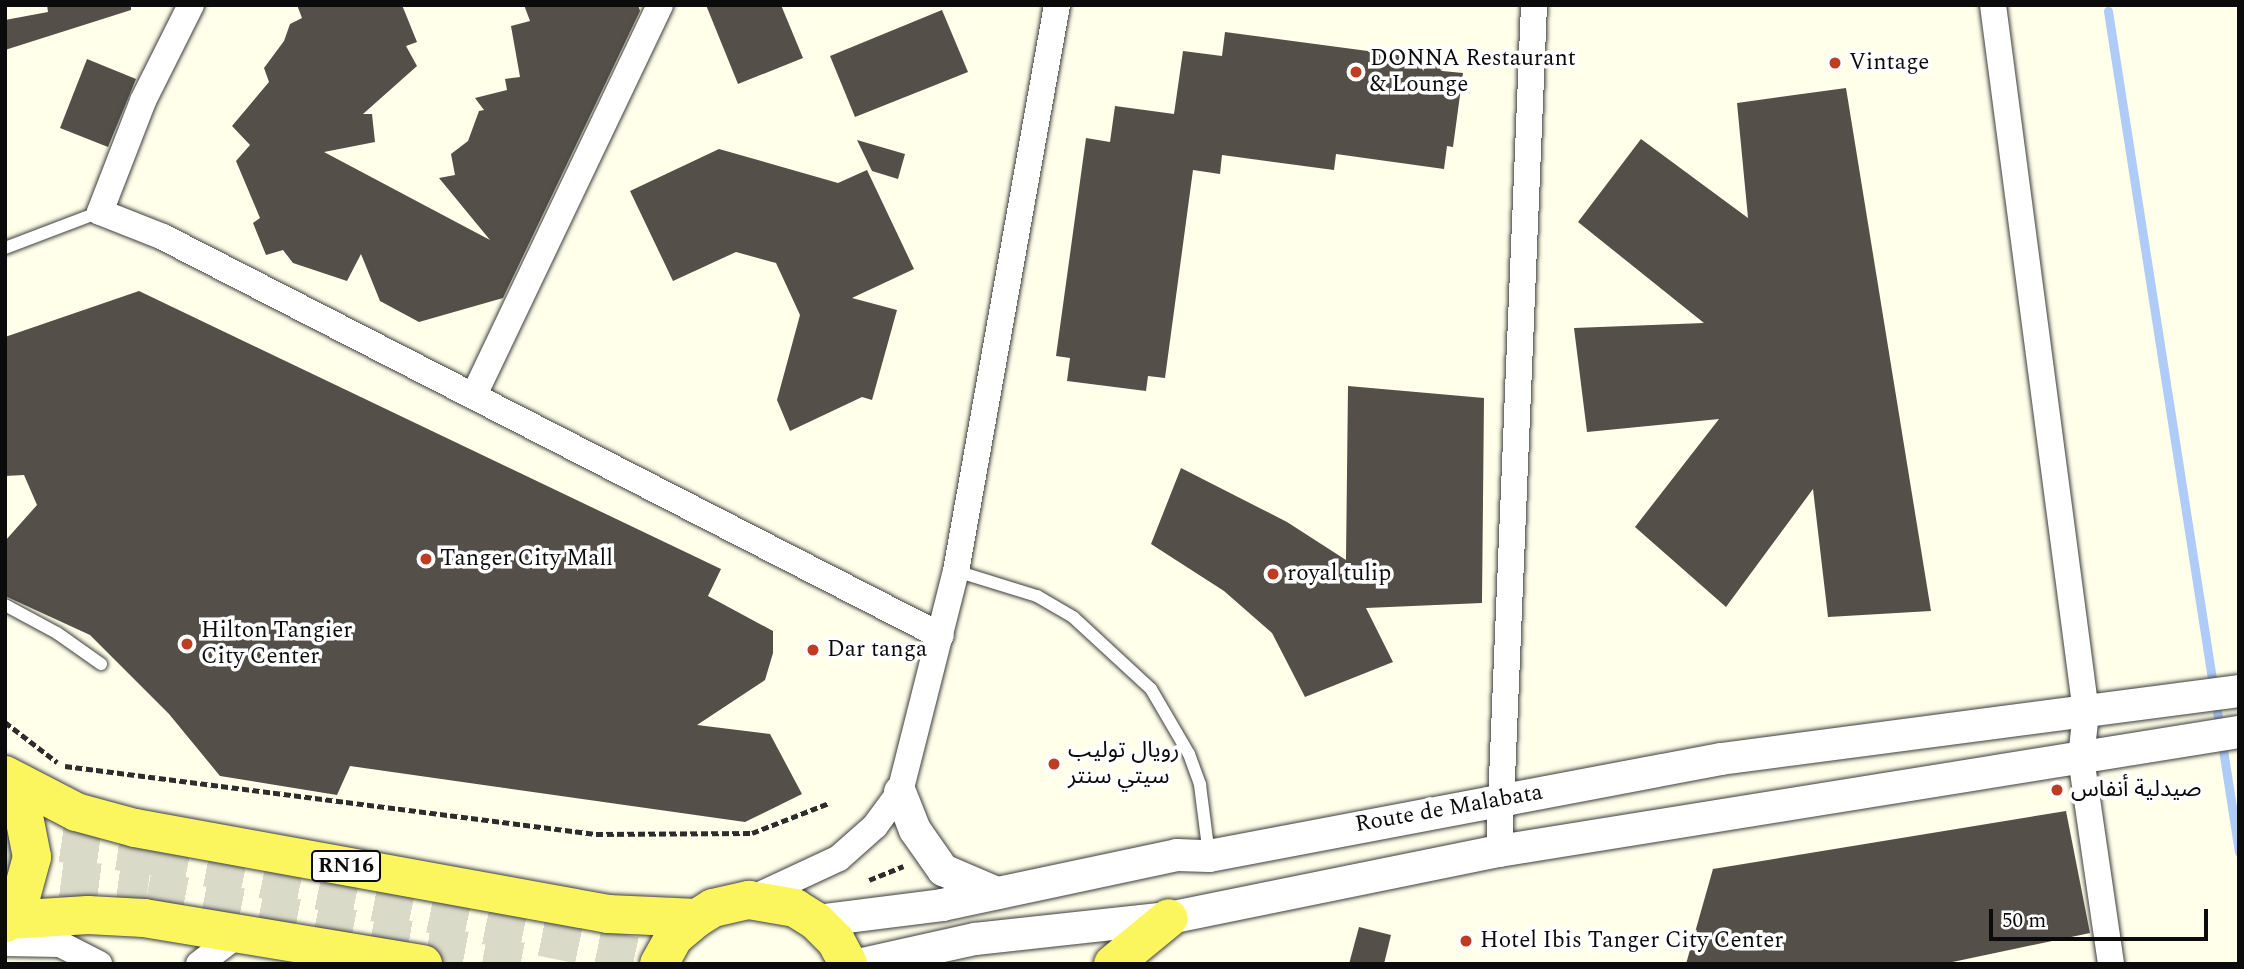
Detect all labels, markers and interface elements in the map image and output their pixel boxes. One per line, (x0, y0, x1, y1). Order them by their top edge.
place label: DONNA Restaurant & Lounge (1370, 45, 1576, 99)
place label: Vintage (1849, 49, 1929, 77)
marker: Vintage (1827, 55, 1843, 71)
marker: DONNA Restaurant & Lounge (1348, 64, 1364, 80)
place label: Tanger City Mall (440, 545, 613, 573)
marker: Tanger City Mall (418, 551, 434, 567)
place label: royal tulip (1287, 560, 1391, 588)
marker: royal tulip (1265, 566, 1281, 582)
place label: Hilton Tangier City Center (201, 617, 352, 671)
marker: Hilton Tangier City Center (179, 636, 195, 652)
place label: Dar tanga (827, 636, 927, 664)
marker: Dar tanga (805, 642, 821, 658)
place label: رويال توليب سيتي سنتر (1068, 737, 1179, 791)
marker: رويال توليب سيتي سنتر (1046, 756, 1062, 772)
place label: صيدلية أنفاس (2071, 776, 2202, 804)
street label: Route de Malabata (1353, 779, 1545, 839)
marker: صيدلية أنفاس (2049, 782, 2065, 798)
road number: RN16 (311, 848, 381, 884)
scale bar (1992, 895, 2211, 939)
text: 50 m (2002, 905, 2046, 937)
place label: Hotel Ibis Tanger City Center (1480, 927, 1783, 955)
marker: Hotel Ibis Tanger City Center (1458, 933, 1474, 949)

